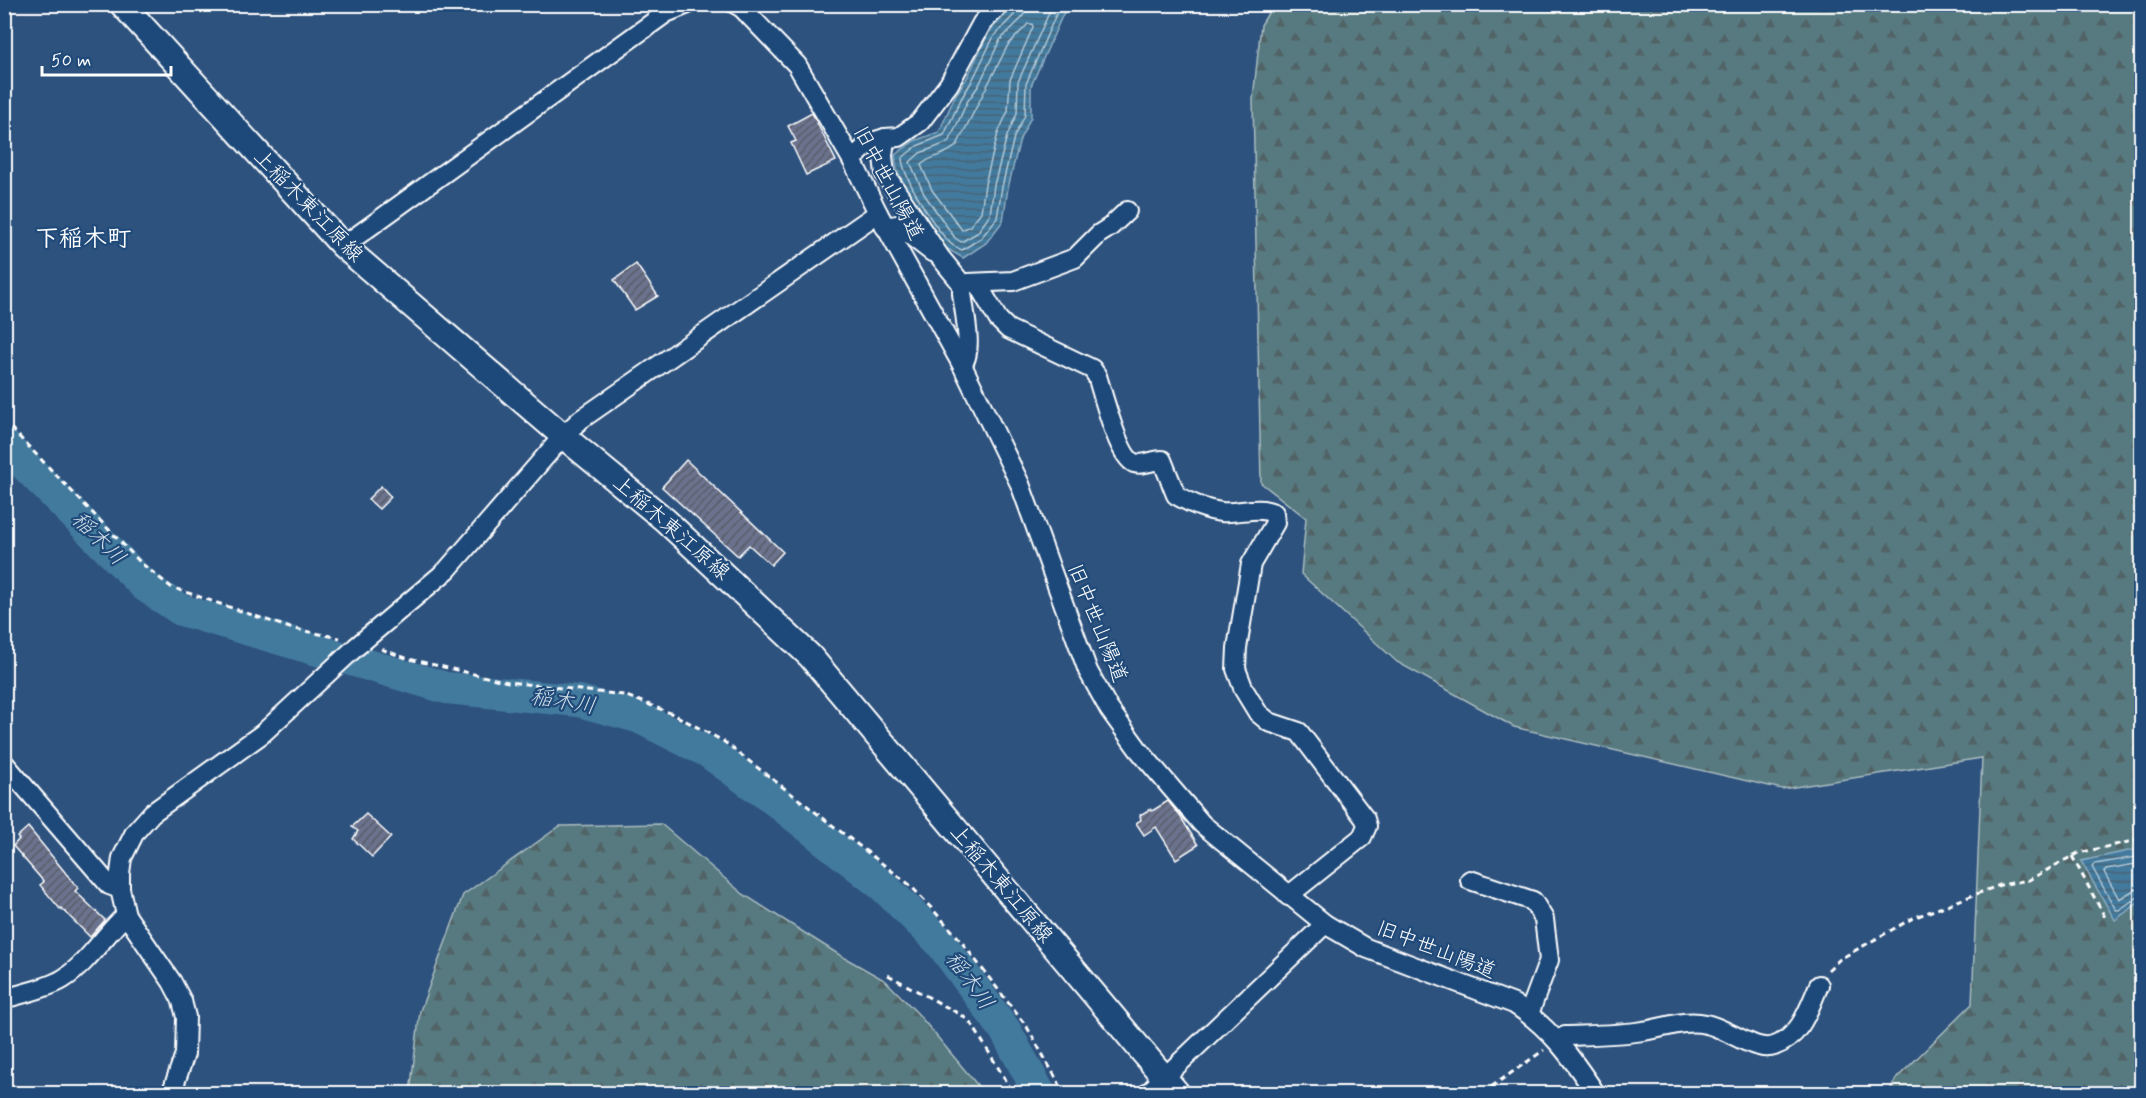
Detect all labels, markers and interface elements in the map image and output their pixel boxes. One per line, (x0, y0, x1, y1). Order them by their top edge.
scale bar (42, 39, 171, 77)
text: 50 m (51, 49, 91, 73)
street label: 旧中世山陽道 (846, 121, 930, 245)
street label: 上稲木東江原線 (247, 143, 369, 269)
district label: 下稲木町 (35, 224, 131, 255)
street label: 上稲木東江原線 (606, 469, 736, 587)
water label: 稲木川 (65, 506, 131, 572)
street label: 旧中世山陽道 (1060, 559, 1134, 687)
water label: 稲木川 (528, 683, 598, 721)
street label: 上稲木東江原線 (943, 819, 1059, 949)
street label: 旧中世山陽道 (1372, 914, 1500, 986)
water label: 稲木川 (938, 946, 1000, 1016)

